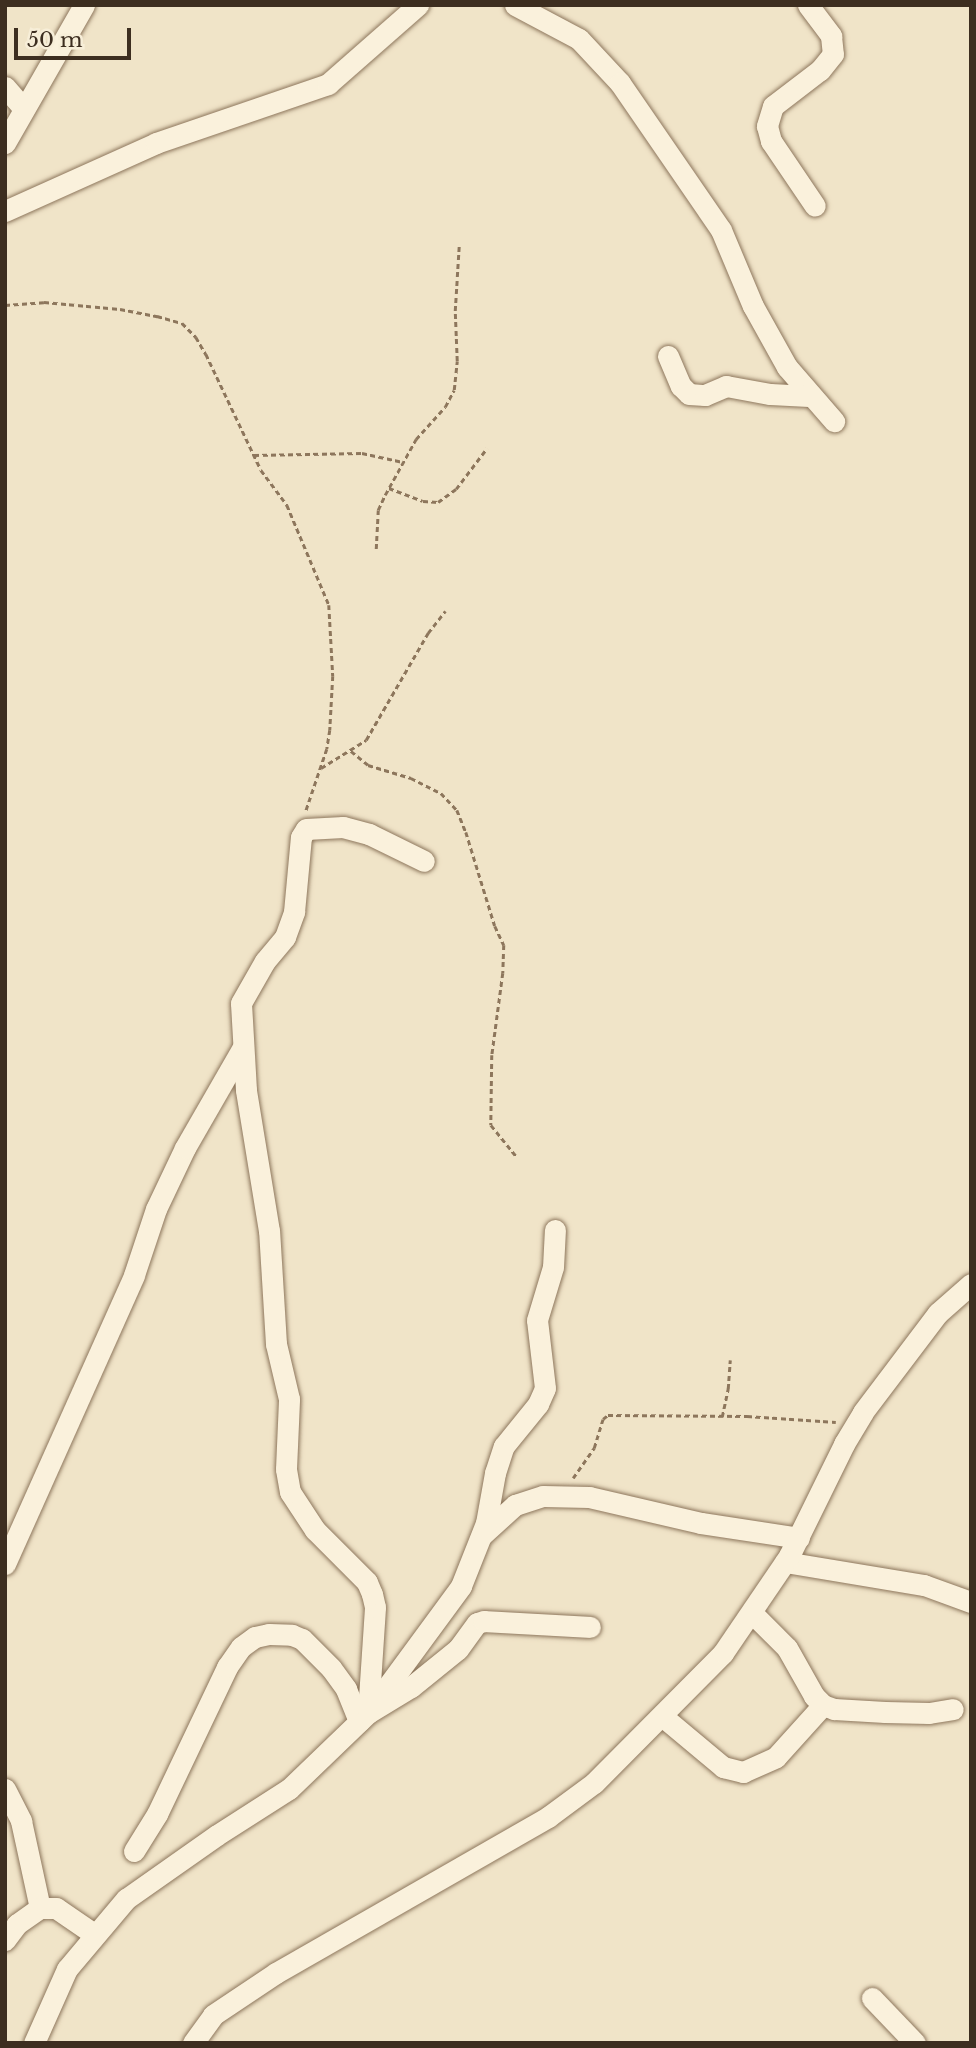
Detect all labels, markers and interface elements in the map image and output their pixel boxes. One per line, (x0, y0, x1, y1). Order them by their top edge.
scale bar (18, 14, 135, 58)
text: 50 m (27, 27, 82, 53)

